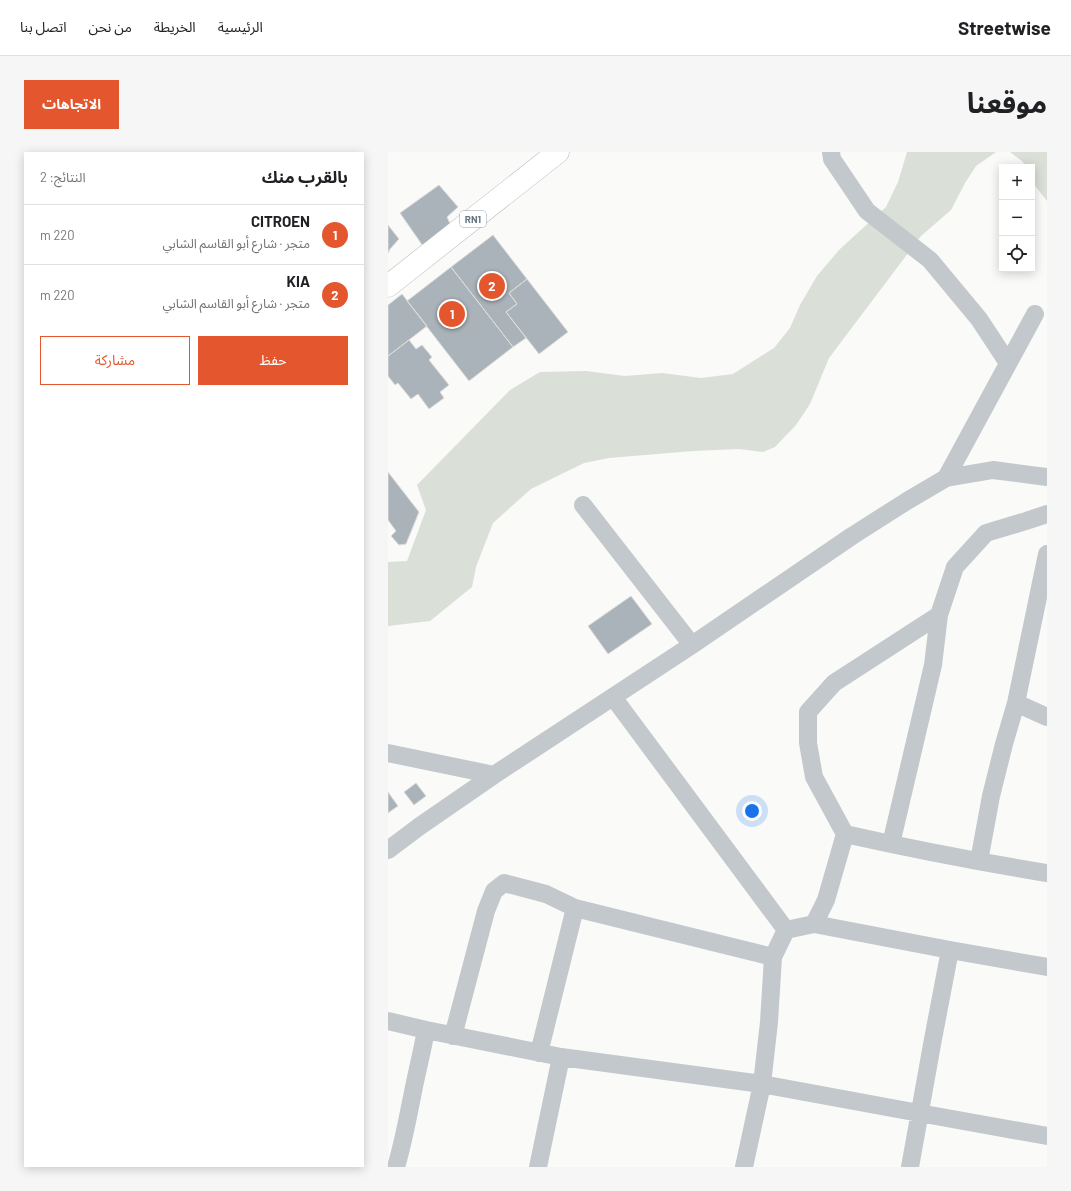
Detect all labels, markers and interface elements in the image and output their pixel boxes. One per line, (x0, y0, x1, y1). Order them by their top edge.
text: Streetwise (958, 16, 1051, 39)
text: اتصل بنا (20, 18, 66, 35)
text: من نحن (88, 18, 132, 35)
text: الخريطة (154, 18, 196, 35)
text: الرئيسية (218, 18, 263, 35)
button: الاتجاهات (24, 80, 119, 129)
text: موقعنا (967, 85, 1047, 119)
map controls (999, 164, 1035, 272)
button: + (999, 164, 1035, 200)
text: بالقرب منك (262, 166, 348, 186)
text: النتائج: 2 (40, 169, 85, 185)
button: − (999, 200, 1035, 236)
road number: RN1 (460, 211, 486, 227)
text: CITROEN (251, 212, 310, 230)
text: 220 m (40, 227, 75, 243)
text: 1 (333, 227, 337, 243)
text: متجر · شارع أبو القاسم الشابي (163, 235, 310, 251)
button: locate (999, 236, 1035, 272)
pin: 2 (479, 271, 505, 301)
text: KIA (287, 272, 310, 290)
text: 220 m (40, 287, 75, 303)
text: 2 (331, 287, 339, 303)
text: متجر · شارع أبو القاسم الشابي (163, 295, 310, 311)
pin: 1 (439, 299, 465, 329)
button: مشاركة (40, 336, 190, 385)
button: حفظ (198, 336, 348, 385)
your location (742, 801, 762, 821)

